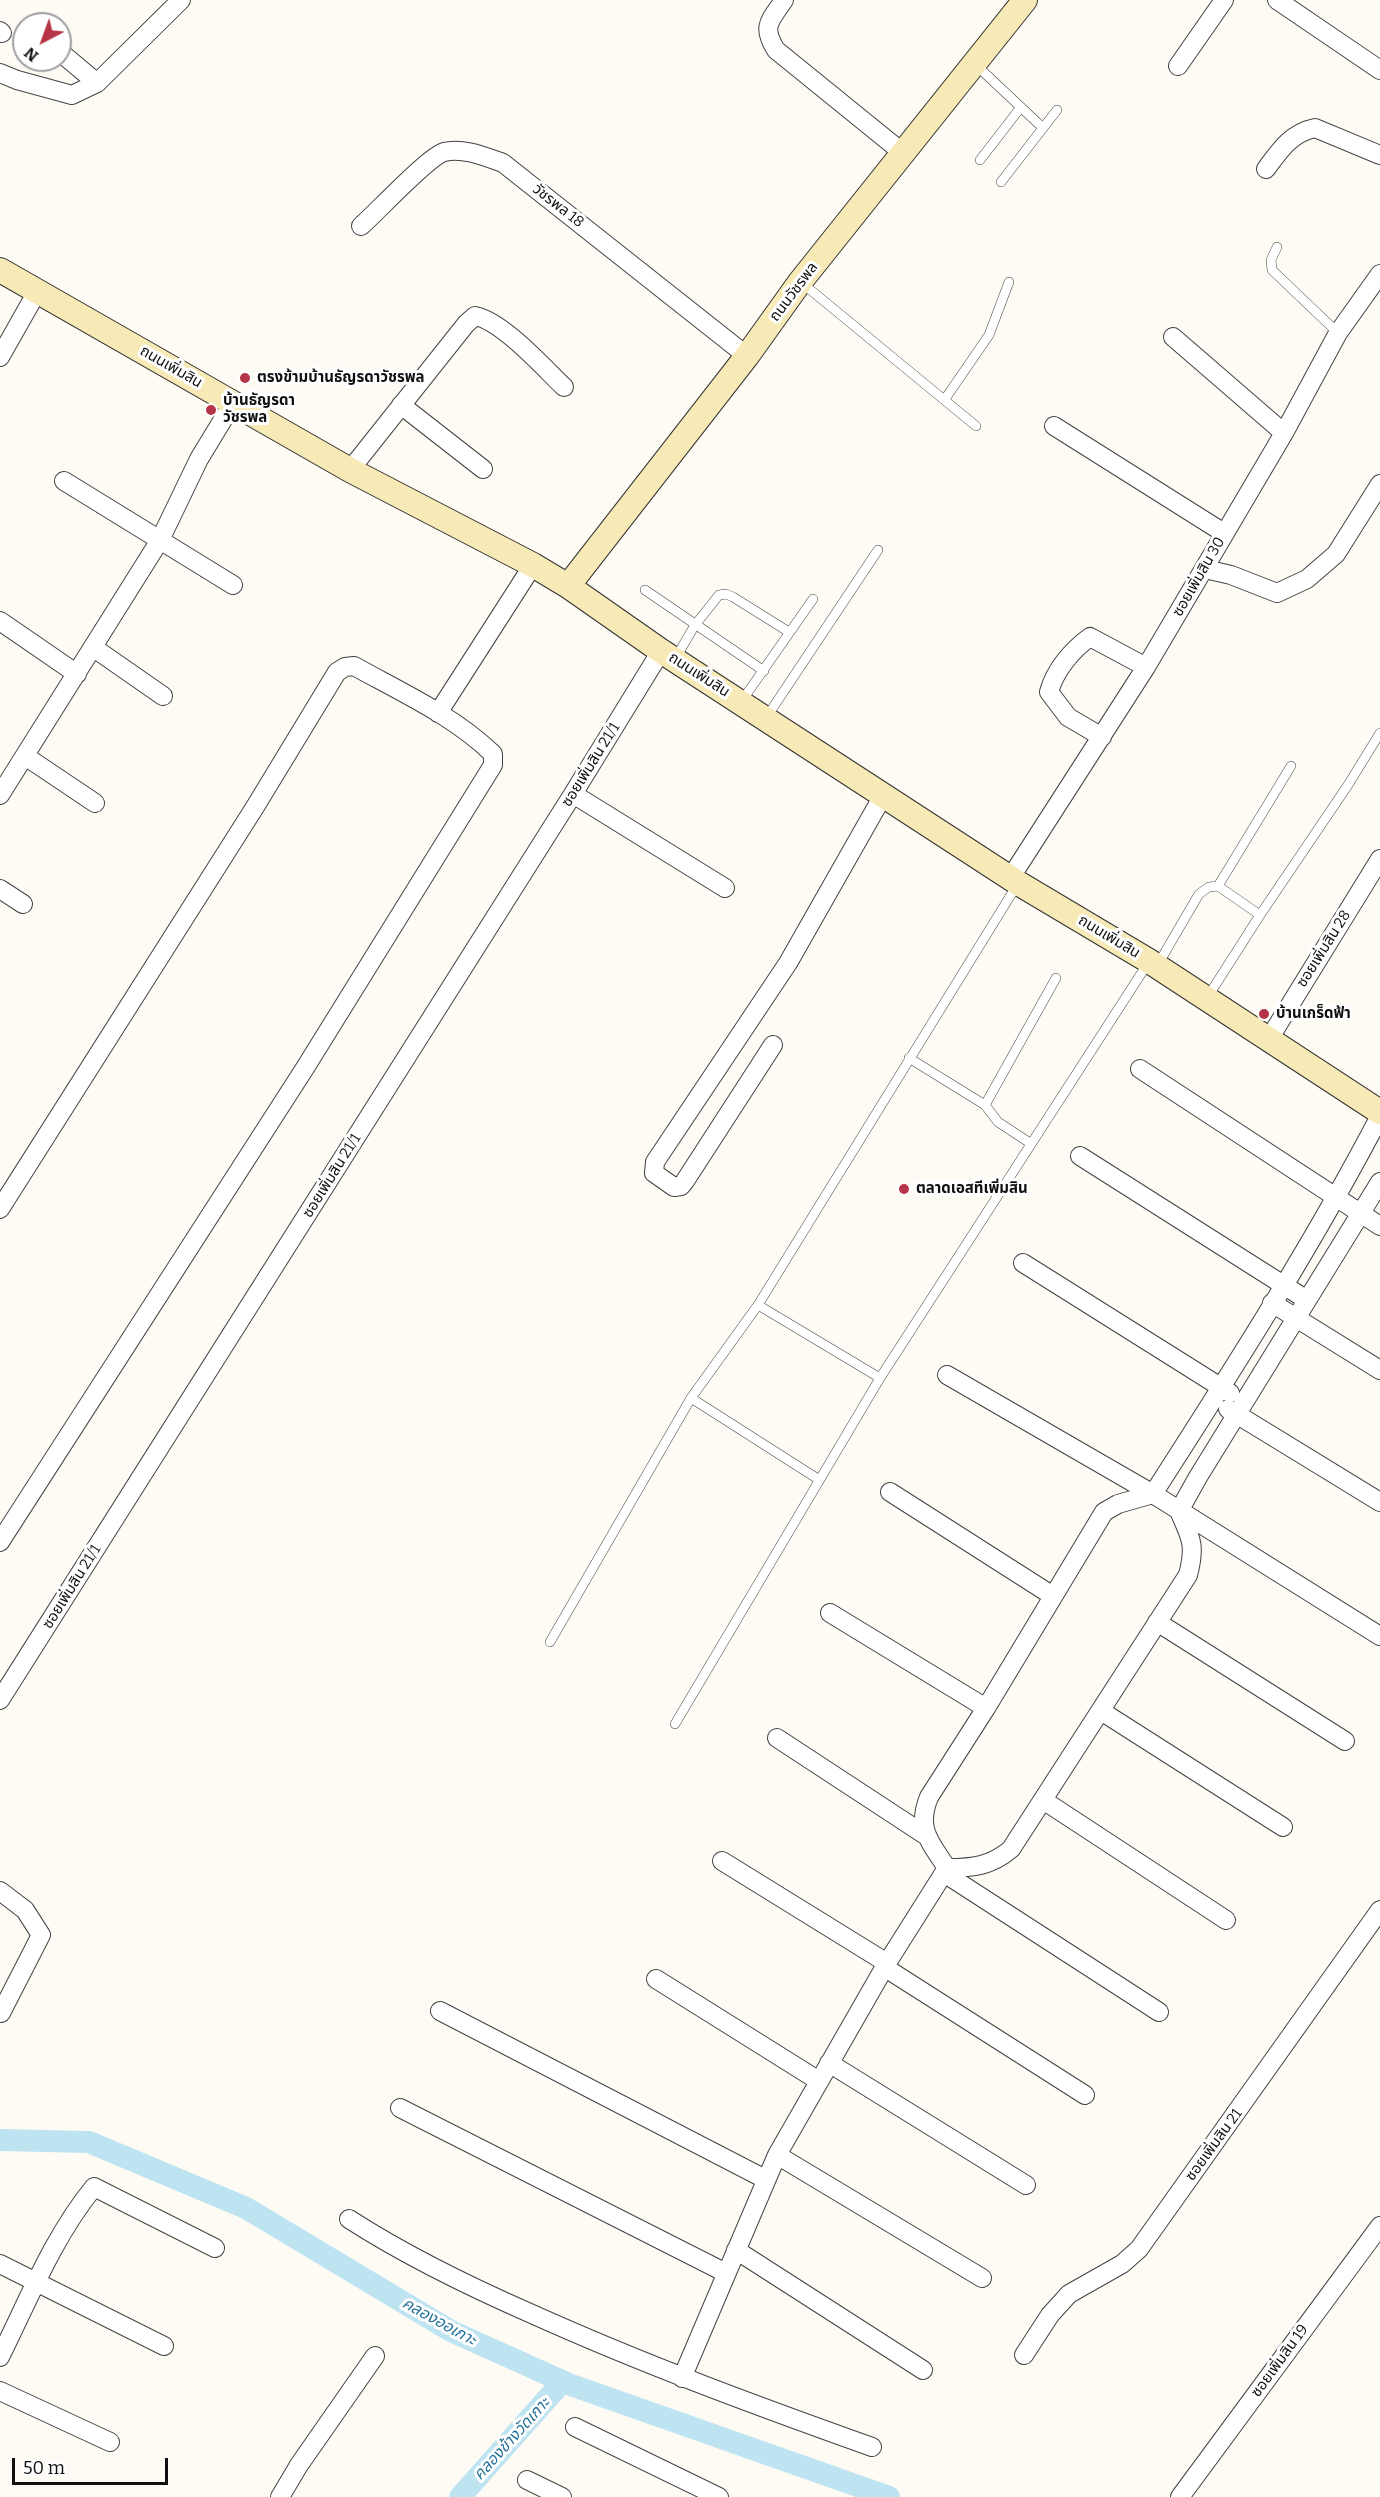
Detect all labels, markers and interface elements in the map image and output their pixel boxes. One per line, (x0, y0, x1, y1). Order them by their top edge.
north arrow (12, 12, 72, 72)
text: N (20, 43, 42, 66)
street label: วัชรพล 18 (529, 180, 587, 232)
street label: ถนนวัชรพล (766, 259, 822, 325)
street label: ถนนเพิ่มสิน (137, 342, 205, 392)
place label: ตรงข้ามบ้านธัญรดาวัชรพล (257, 369, 425, 387)
marker: ตรงข้ามบ้านธัญรดาวัชรพล (238, 371, 252, 385)
place label: บ้านธัญรดา วัชรพล (223, 392, 295, 427)
marker: บ้านธัญรดา วัชรพล (204, 403, 218, 417)
street label: ซอยเพิ่มสิน 30 (1169, 534, 1229, 620)
street label: ถนนเพิ่มสิน (665, 649, 733, 701)
street label: ซอยเพิ่มสิน 21/1 (558, 720, 624, 810)
street label: ซอยเพิ่มสิน 28 (1293, 907, 1355, 991)
street label: ถนนเพิ่มสิน (1075, 912, 1143, 962)
place label: บ้านเกร็ดฟ้า (1276, 1005, 1351, 1023)
marker: บ้านเกร็ดฟ้า (1257, 1007, 1271, 1021)
street label: ซอยเพิ่มสิน 21/1 (299, 1131, 365, 1221)
place label: ตลาดเอสทีเพิ่มสิน (916, 1180, 1028, 1198)
marker: ตลาดเอสทีเพิ่มสิน (897, 1182, 911, 1196)
street label: ซอยเพิ่มสิน 21/1 (39, 1542, 105, 1632)
street label: ซอยเพิ่มสิน 21 (1182, 2105, 1246, 2185)
water label: คลองออเกาะ (399, 2294, 479, 2350)
street label: ซอยเพิ่มสิน 19 (1248, 2321, 1312, 2401)
water label: คลองข้างวัดเกาะ (470, 2394, 554, 2484)
scale bar (15, 2446, 171, 2484)
text: 50 m (23, 2457, 65, 2479)

